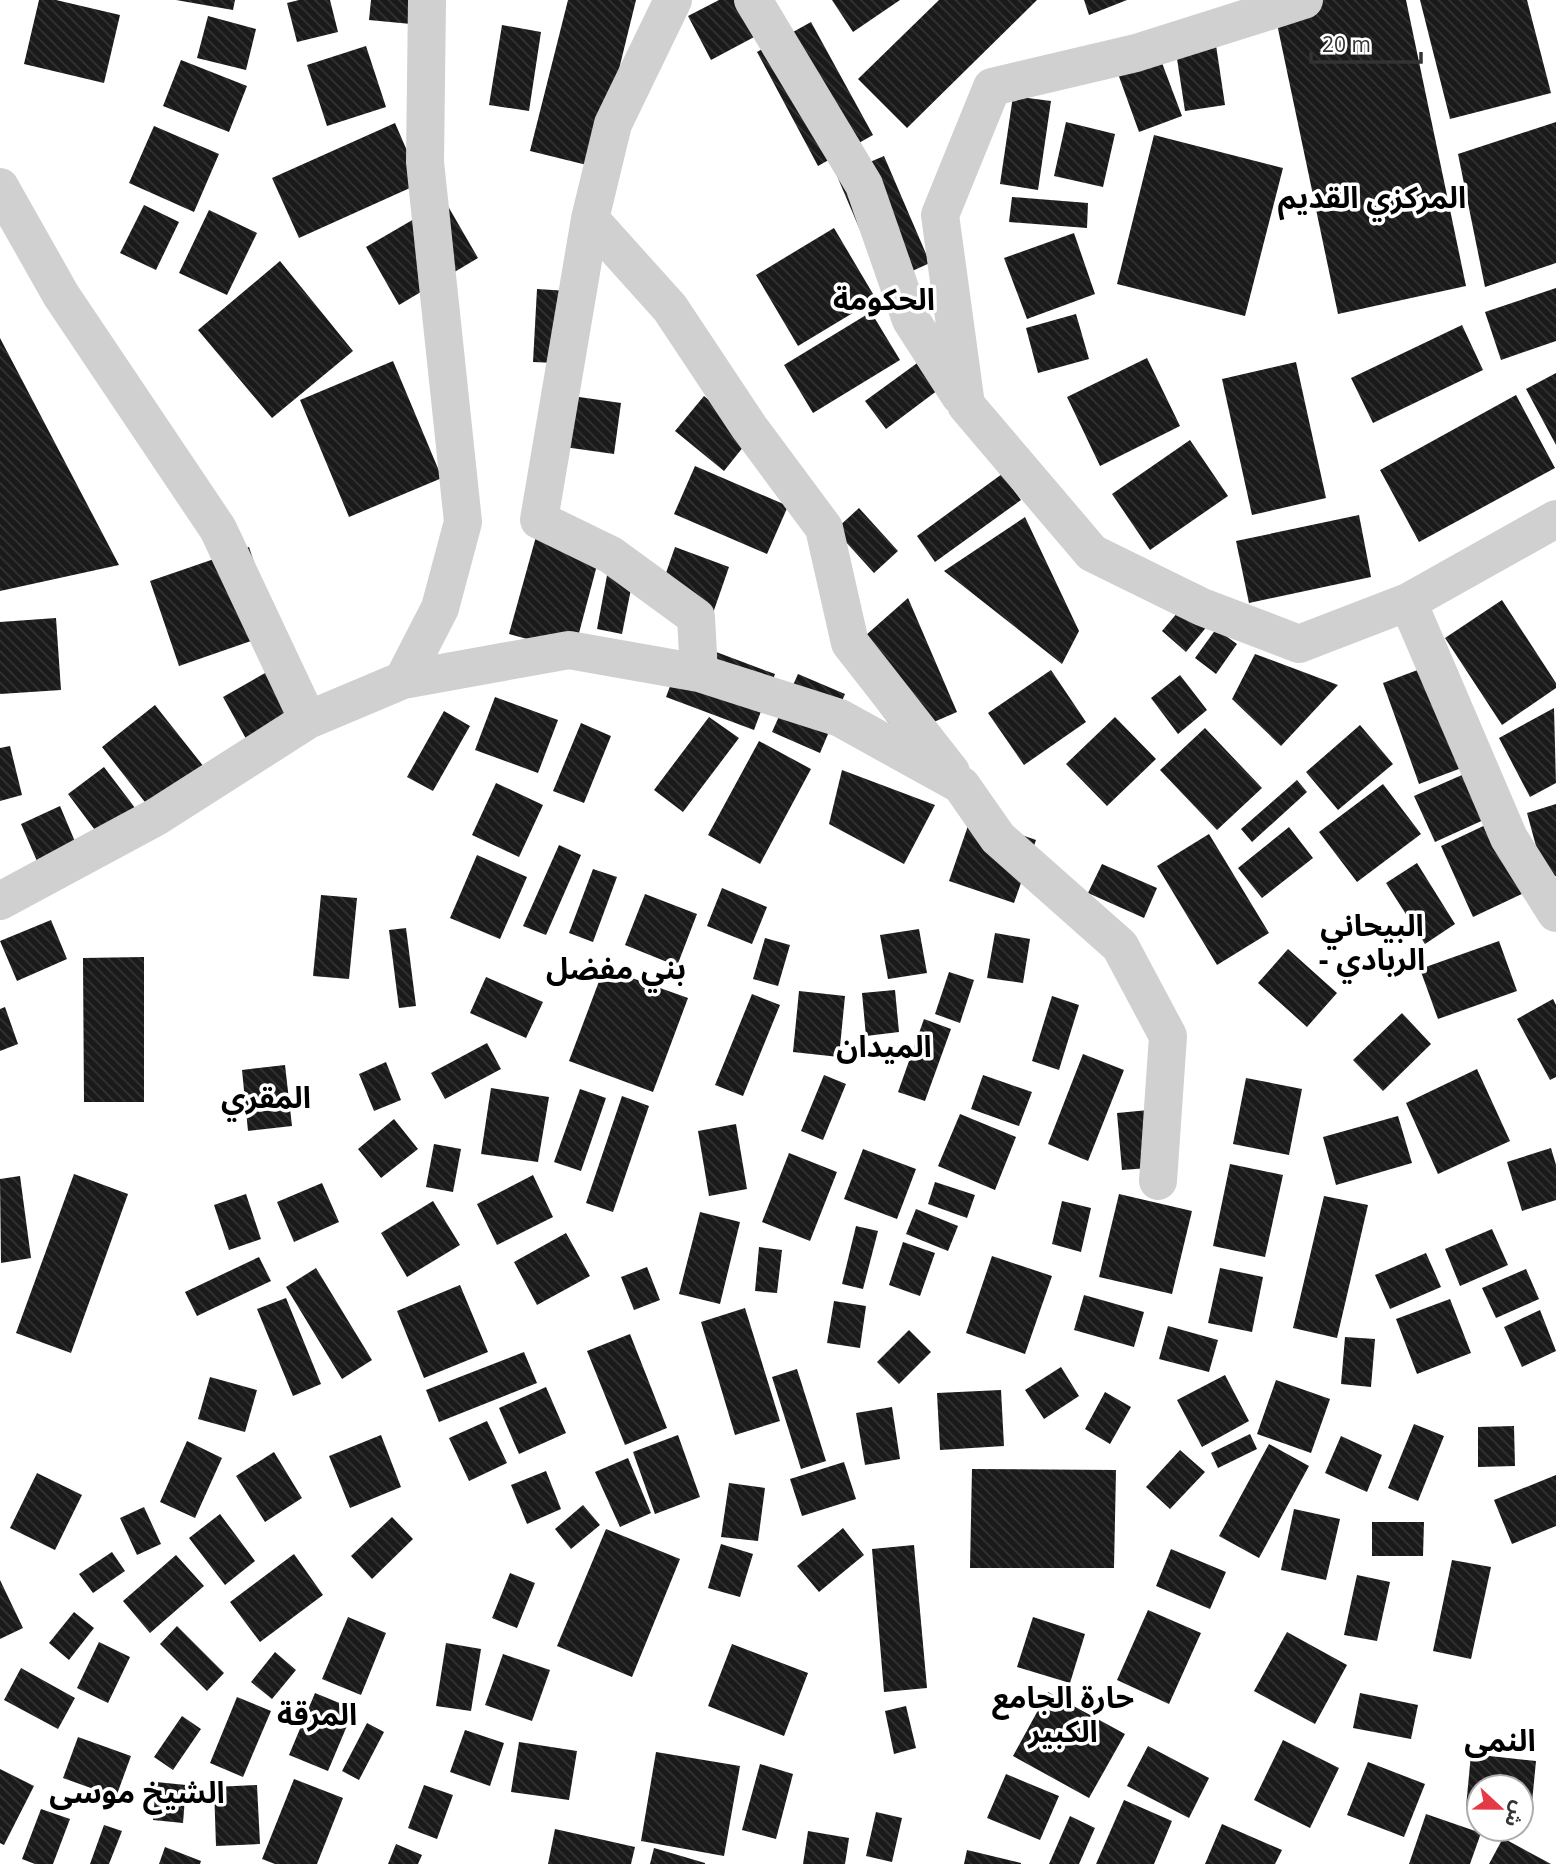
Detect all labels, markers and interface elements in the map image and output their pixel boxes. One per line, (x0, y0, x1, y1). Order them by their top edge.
scale bar (1311, 21, 1421, 65)
text: 20 m (1322, 30, 1371, 58)
district label: المركزي القديم (1278, 176, 1466, 222)
district label: الحكومة (833, 278, 935, 319)
district label: البيحاني - الربادي (1319, 904, 1425, 984)
district label: بني مفضل (546, 947, 686, 993)
district label: الميدان (836, 1025, 932, 1066)
district label: المقري (221, 1076, 311, 1122)
district label: حارة الجامع الكبير (992, 1676, 1134, 1751)
district label: المرقة (277, 1693, 357, 1734)
district label: النمى (1464, 1719, 1536, 1760)
district label: الشيخ موسى (49, 1771, 225, 1815)
north arrow (1465, 1773, 1535, 1843)
text: ش (1499, 1797, 1533, 1831)

